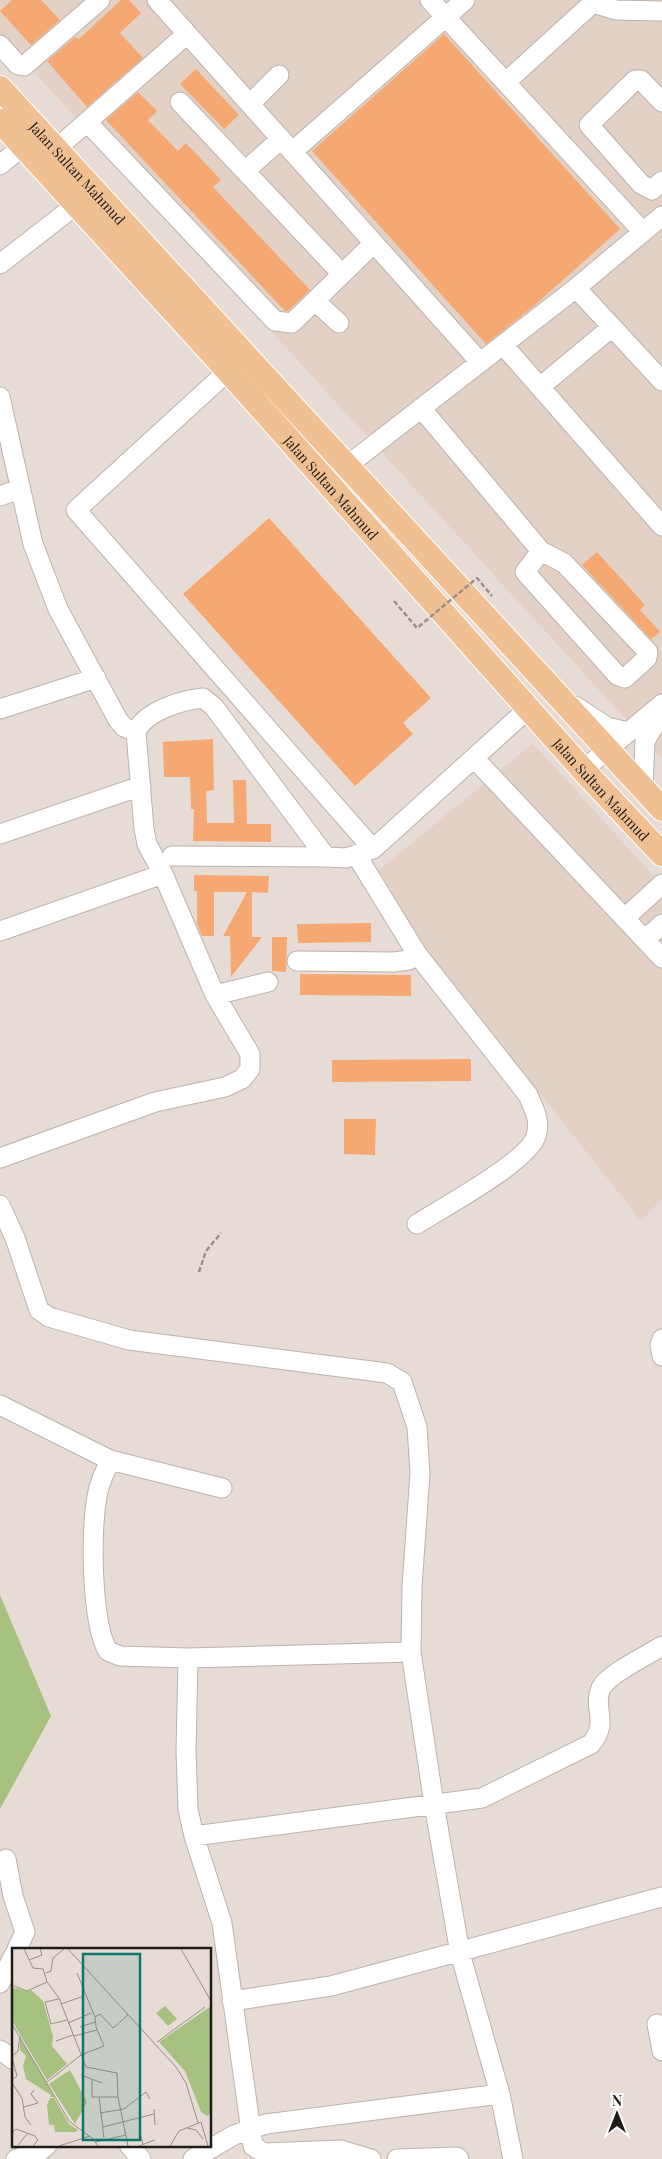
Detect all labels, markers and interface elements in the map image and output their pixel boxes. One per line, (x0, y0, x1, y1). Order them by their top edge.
street label: Jalan Sultan Mahmud (25, 116, 130, 228)
street label: Jalan Sultan Mahmud (279, 430, 383, 544)
street label: Jalan Sultan Mahmud (548, 733, 654, 845)
inset map (12, 1948, 211, 2146)
north arrow (592, 2089, 642, 2139)
text: N (612, 2091, 622, 2110)

